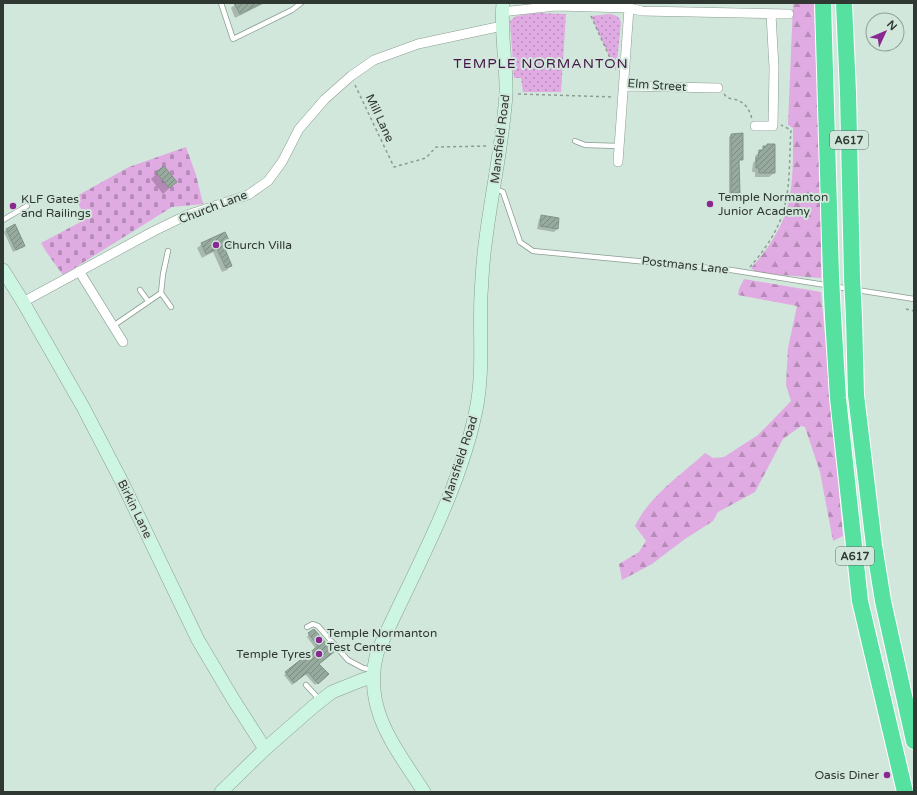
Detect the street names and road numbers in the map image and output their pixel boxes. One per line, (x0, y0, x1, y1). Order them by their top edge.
street label: Elm Street (627, 76, 687, 94)
street label: Mill Lane (363, 92, 397, 144)
street label: Mansfield Road (488, 94, 512, 184)
road number: A617 (830, 131, 868, 149)
street label: Church Lane (177, 188, 249, 226)
street label: Postmans Lane (641, 253, 729, 277)
street label: Mansfield Road (439, 414, 481, 504)
street label: Birkin Lane (115, 477, 155, 541)
road number: A617 (836, 547, 874, 565)

